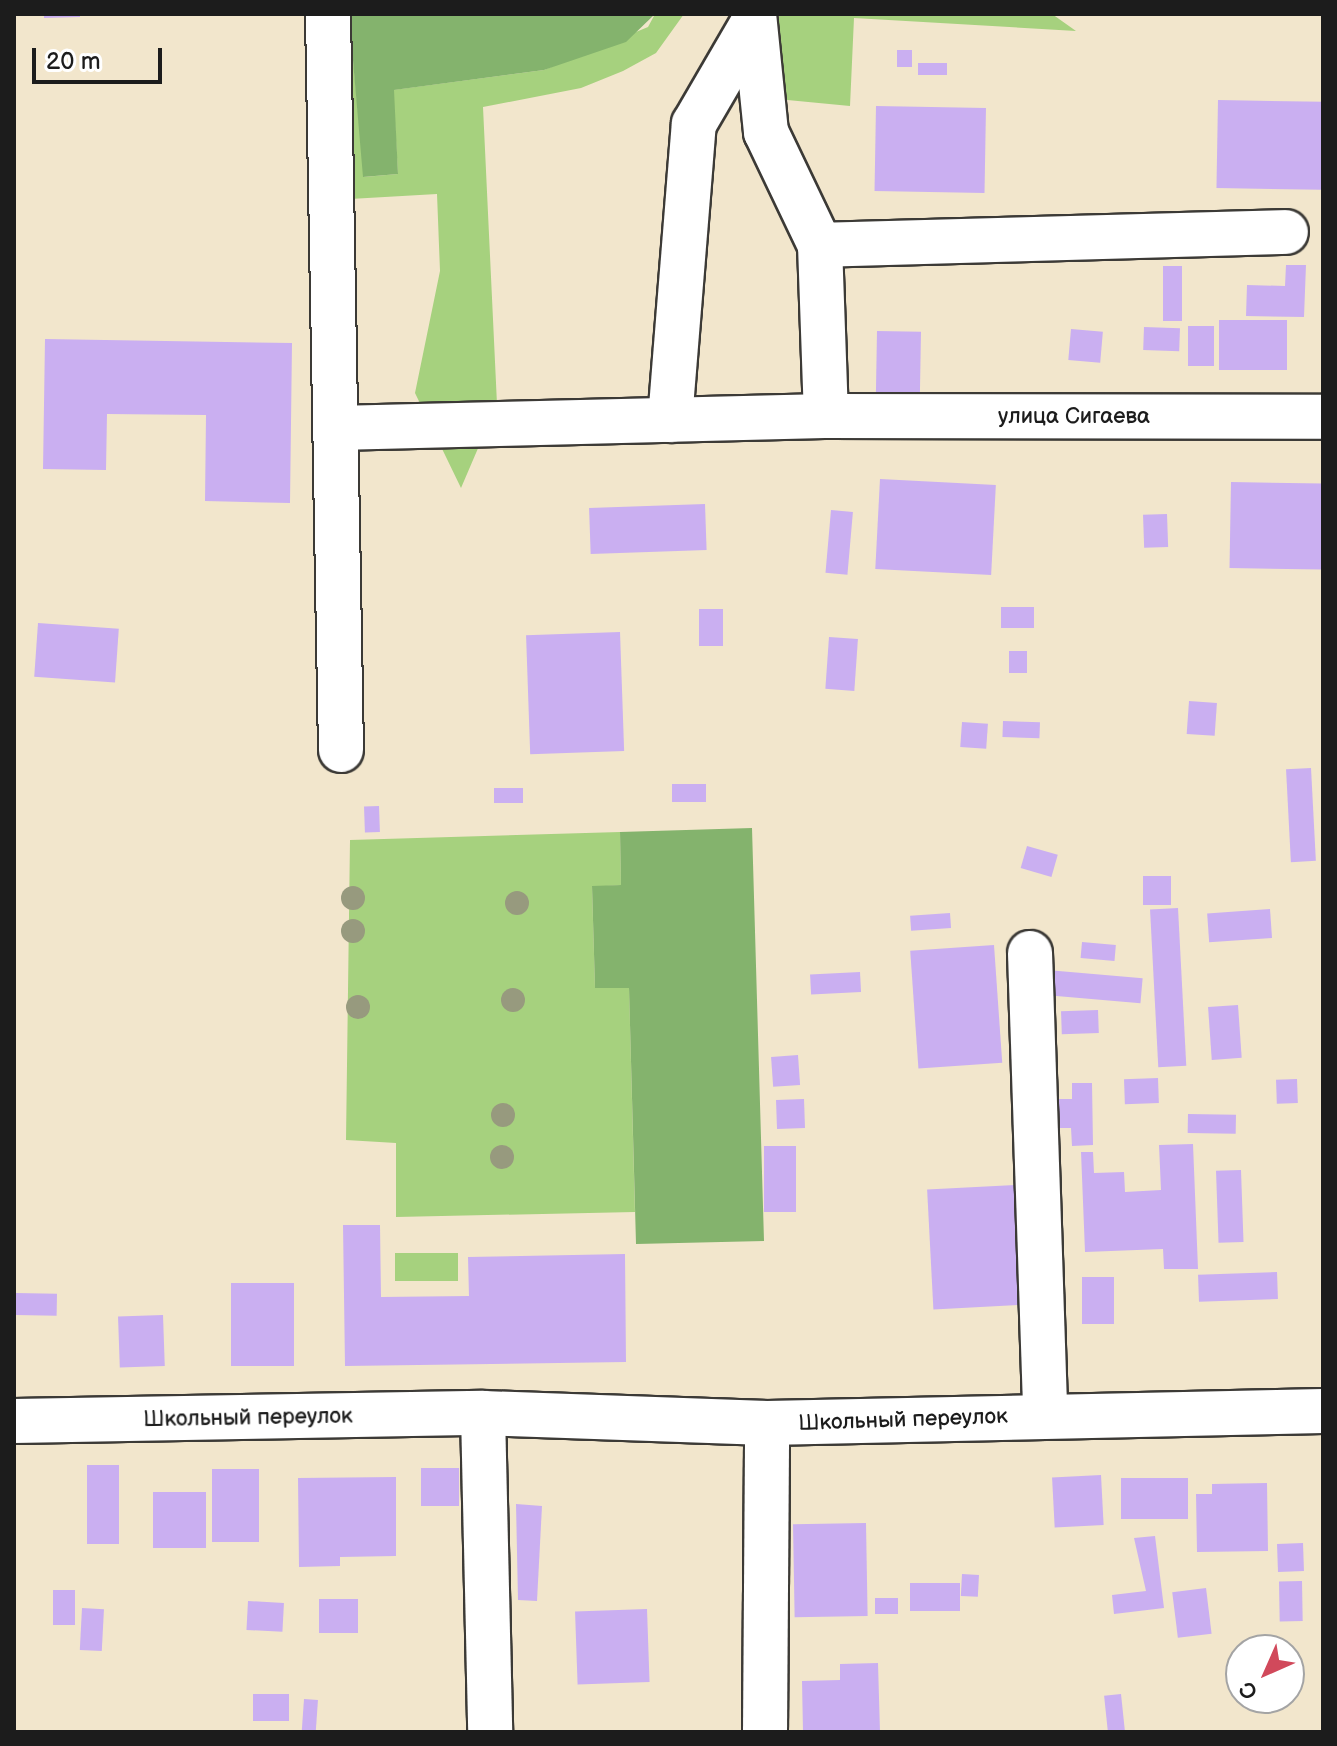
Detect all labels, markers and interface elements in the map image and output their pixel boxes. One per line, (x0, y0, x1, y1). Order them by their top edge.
scale bar (36, 32, 166, 82)
text: 20 m (46, 47, 101, 76)
street label: улица Сигаева (998, 404, 1150, 430)
street label: Школьный переулок (143, 1403, 353, 1433)
street label: Школьный переулок (798, 1403, 1008, 1437)
north arrow (1225, 1634, 1305, 1714)
text: С (1234, 1675, 1264, 1705)

